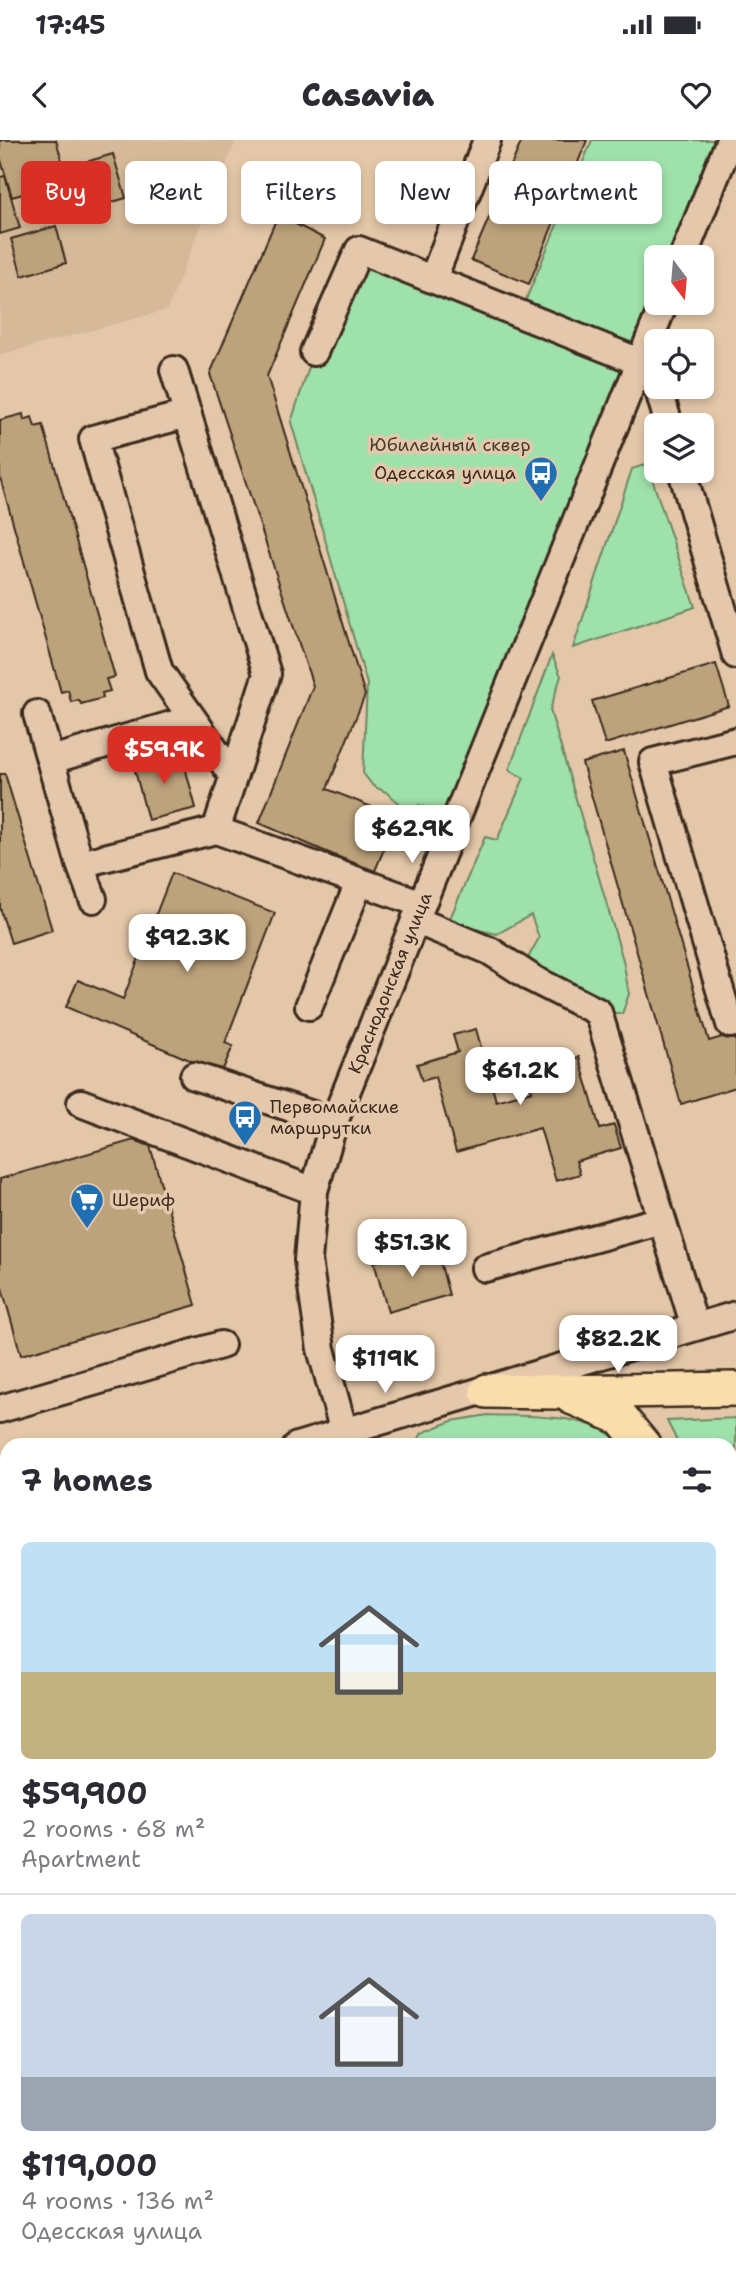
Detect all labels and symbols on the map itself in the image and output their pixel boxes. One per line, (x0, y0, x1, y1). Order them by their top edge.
north arrow (644, 245, 714, 315)
park label: Юбилейный сквер (369, 433, 531, 457)
bus stop icon: Одесская улица (522, 454, 560, 503)
place label: Одесская улица (374, 461, 516, 485)
pin: $59.9K (107, 726, 221, 786)
pin: $62.9K (355, 806, 469, 865)
street label: Краснодонская улица (343, 889, 437, 1077)
pin: $92.3K (130, 914, 244, 974)
pin: $61.2K (463, 1048, 577, 1107)
place label: Первомайские маршрутки (270, 1095, 399, 1140)
bus stop icon: Первомайские маршрутки (226, 1098, 264, 1147)
supermarket icon: Шериф (68, 1181, 106, 1230)
place label: Шериф (112, 1188, 175, 1212)
pin: $51.3K (355, 1220, 469, 1279)
pin: $82.2K (561, 1316, 675, 1375)
pin: $119K (336, 1336, 434, 1395)

